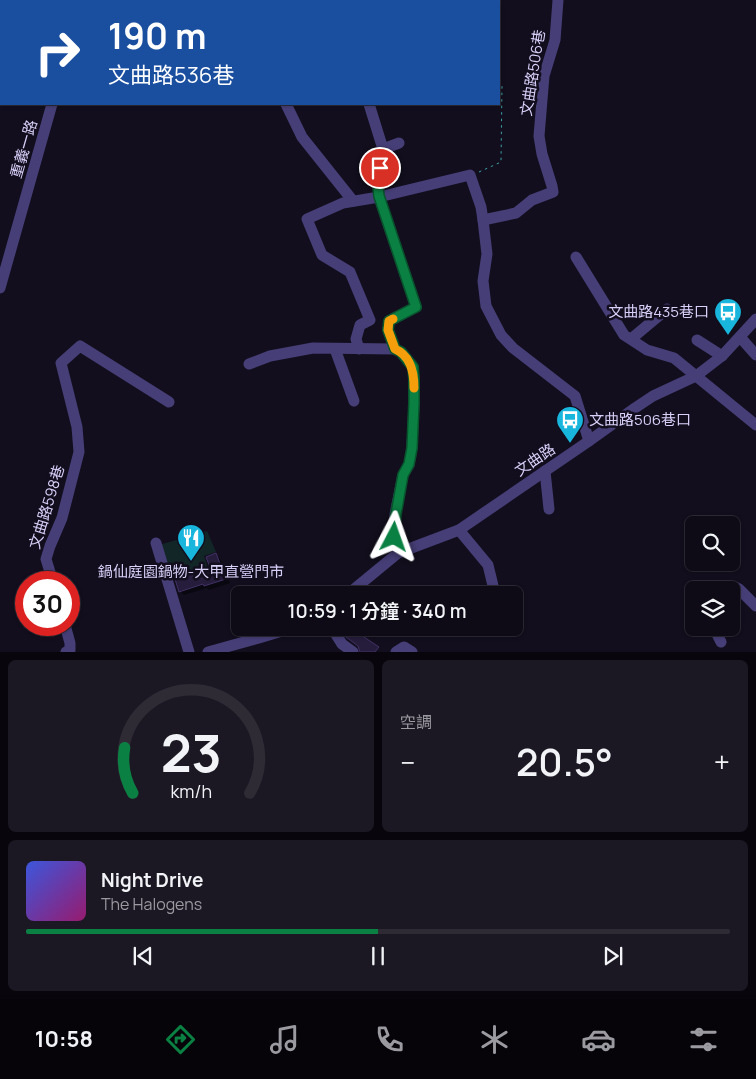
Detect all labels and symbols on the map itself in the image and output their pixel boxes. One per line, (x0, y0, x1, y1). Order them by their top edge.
street label: 文曲路506巷 (515, 28, 550, 118)
street label: 重義一路 (5, 117, 42, 181)
pin (359, 147, 401, 189)
bus stop icon: 文曲路435巷口 (713, 297, 743, 336)
place label: 文曲路435巷口 (608, 301, 709, 322)
bus stop icon: 文曲路506巷口 (555, 405, 585, 444)
place label: 文曲路506巷口 (589, 409, 691, 430)
street label: 文曲路 (510, 438, 559, 481)
street label: 文曲路598巷 (24, 462, 69, 551)
position arrow (367, 510, 419, 562)
restaurant icon: 鍋仙庭園鍋物-大甲直營門市 (176, 523, 206, 562)
place label: 鍋仙庭園鍋物-大甲直營門市 (98, 561, 284, 582)
speed limit sign: 30 (15, 571, 80, 636)

